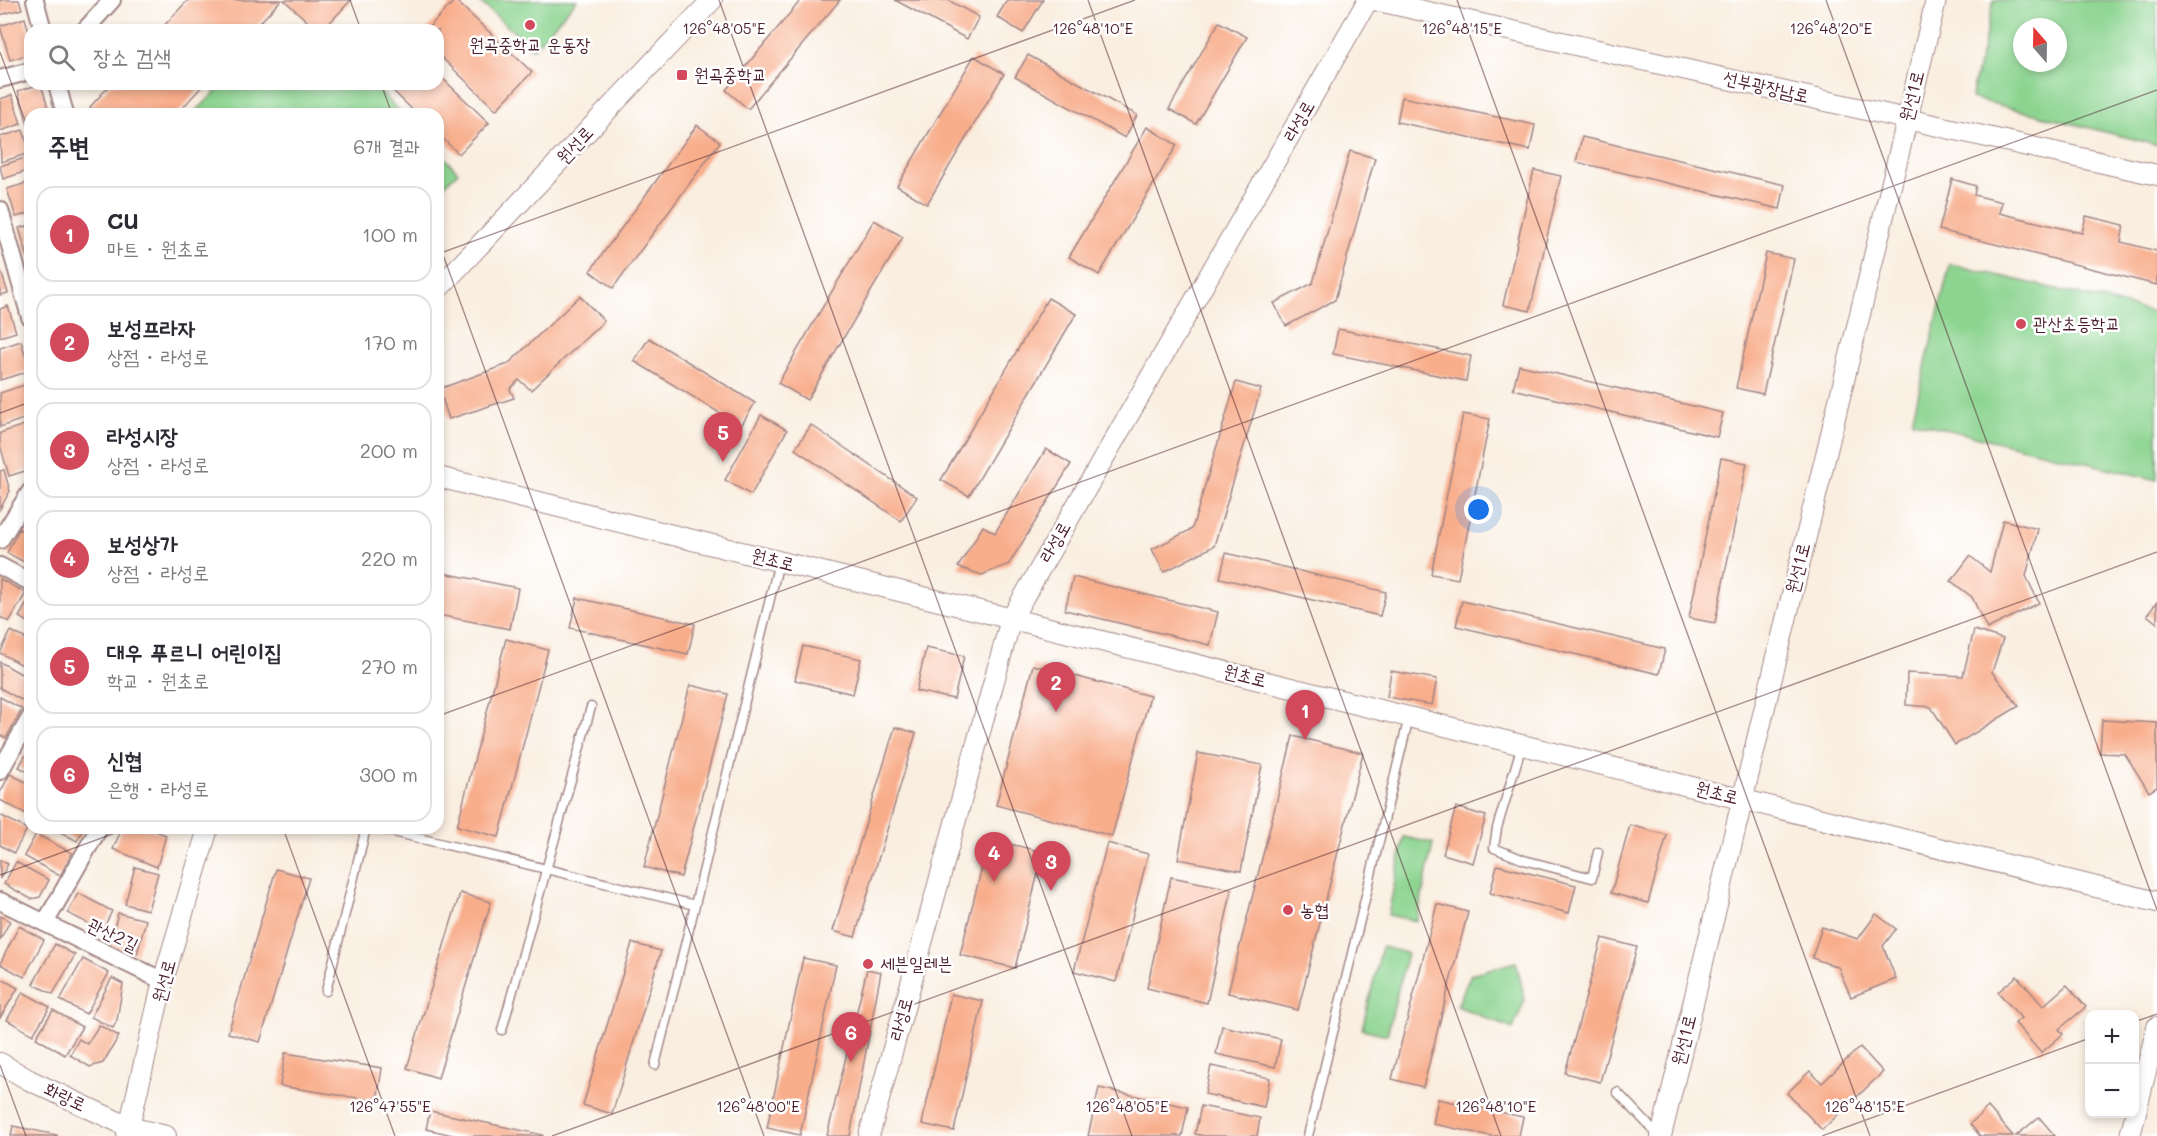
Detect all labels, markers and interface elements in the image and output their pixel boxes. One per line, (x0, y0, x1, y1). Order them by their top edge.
marker: 원곡중학교 운동장 (523, 18, 537, 32)
text: 126°48'05"E (683, 18, 766, 38)
text: 126°48'10"E (1053, 18, 1134, 38)
text: 126°48'15"E (1422, 18, 1503, 38)
text: 126°48'20"E (1790, 18, 1873, 38)
north arrow (2013, 18, 2067, 72)
search box (24, 24, 444, 90)
place label: 원곡중학교 운동장 (469, 32, 591, 56)
icon: search (45, 41, 78, 74)
text: 장소 검색 (93, 42, 171, 71)
place label: 원곡중학교 (694, 62, 766, 86)
street label: 선부광장남로 (1721, 65, 1811, 107)
marker: 원곡중학교 (675, 68, 689, 82)
street label: 원선1로 (1893, 68, 1929, 124)
street label: 라성로 (1277, 96, 1319, 145)
street label: 원선로 (551, 120, 598, 168)
text: 주변 (48, 129, 90, 163)
text: 6개 결과 (353, 133, 420, 159)
text: CU (107, 206, 139, 235)
text: 1 (65, 221, 74, 247)
text: 100 m (362, 221, 418, 247)
text: 마트 · 원초로 (107, 235, 209, 261)
place label: 관산초등학교 (2033, 311, 2120, 335)
text: 보성프라자 (107, 313, 196, 342)
marker: 관산초등학교 (2014, 317, 2028, 331)
text: 2 (64, 329, 75, 355)
text: 170 m (363, 329, 418, 355)
text: 상점 · 라성로 (107, 343, 209, 369)
pin: 5 (704, 412, 742, 462)
text: 라성시장 (107, 421, 178, 450)
text: 3 (64, 437, 76, 463)
text: 200 m (360, 437, 418, 463)
text: 상점 · 라성로 (107, 451, 209, 477)
your location (1464, 495, 1493, 524)
street label: 라성로 (1033, 517, 1075, 566)
text: 보성상가 (107, 529, 178, 558)
street label: 원선1로 (1779, 540, 1815, 596)
street label: 원초로 (749, 542, 797, 576)
text: 4 (63, 545, 76, 571)
text: 220 m (361, 545, 418, 571)
text: 상점 · 라성로 (107, 559, 209, 585)
text: 대우 푸르니 어린이집 (107, 637, 282, 666)
text: 5 (64, 653, 75, 679)
text: 270 m (361, 653, 418, 679)
street label: 원초로 (1221, 658, 1269, 692)
pin: 2 (1036, 662, 1076, 712)
text: 학교 · 원초로 (107, 667, 209, 693)
pin: 1 (1286, 690, 1324, 740)
text: 신협 (107, 745, 142, 774)
text: 6 (63, 761, 76, 787)
text: 300 m (359, 761, 418, 787)
text: 은행 · 라성로 (107, 775, 209, 801)
street label: 원초로 (1693, 775, 1741, 809)
pin: 4 (974, 832, 1014, 882)
pin: 3 (1032, 842, 1070, 891)
place label: 농협 (1300, 897, 1329, 921)
marker: 농협 (1281, 903, 1295, 917)
street label: 관산2길 (84, 912, 143, 957)
place label: 세븐일레븐 (880, 951, 952, 975)
street label: 원선로 (146, 957, 180, 1005)
marker: 세븐일레븐 (861, 957, 875, 971)
street label: 라성로 (883, 995, 917, 1043)
map controls (2085, 1010, 2139, 1118)
button: + (2085, 1010, 2139, 1064)
pin: 6 (832, 1012, 870, 1062)
street label: 원선1로 (1665, 1012, 1701, 1068)
button: − (2085, 1064, 2139, 1118)
street label: 화랑로 (41, 1076, 90, 1116)
text: 126°47'55"E (349, 1096, 431, 1116)
text: 126°48'00"E (716, 1096, 800, 1116)
text: 126°48'05"E (1086, 1096, 1169, 1116)
text: 126°48'10"E (1456, 1096, 1537, 1116)
text: 126°48'15"E (1825, 1096, 1906, 1116)

